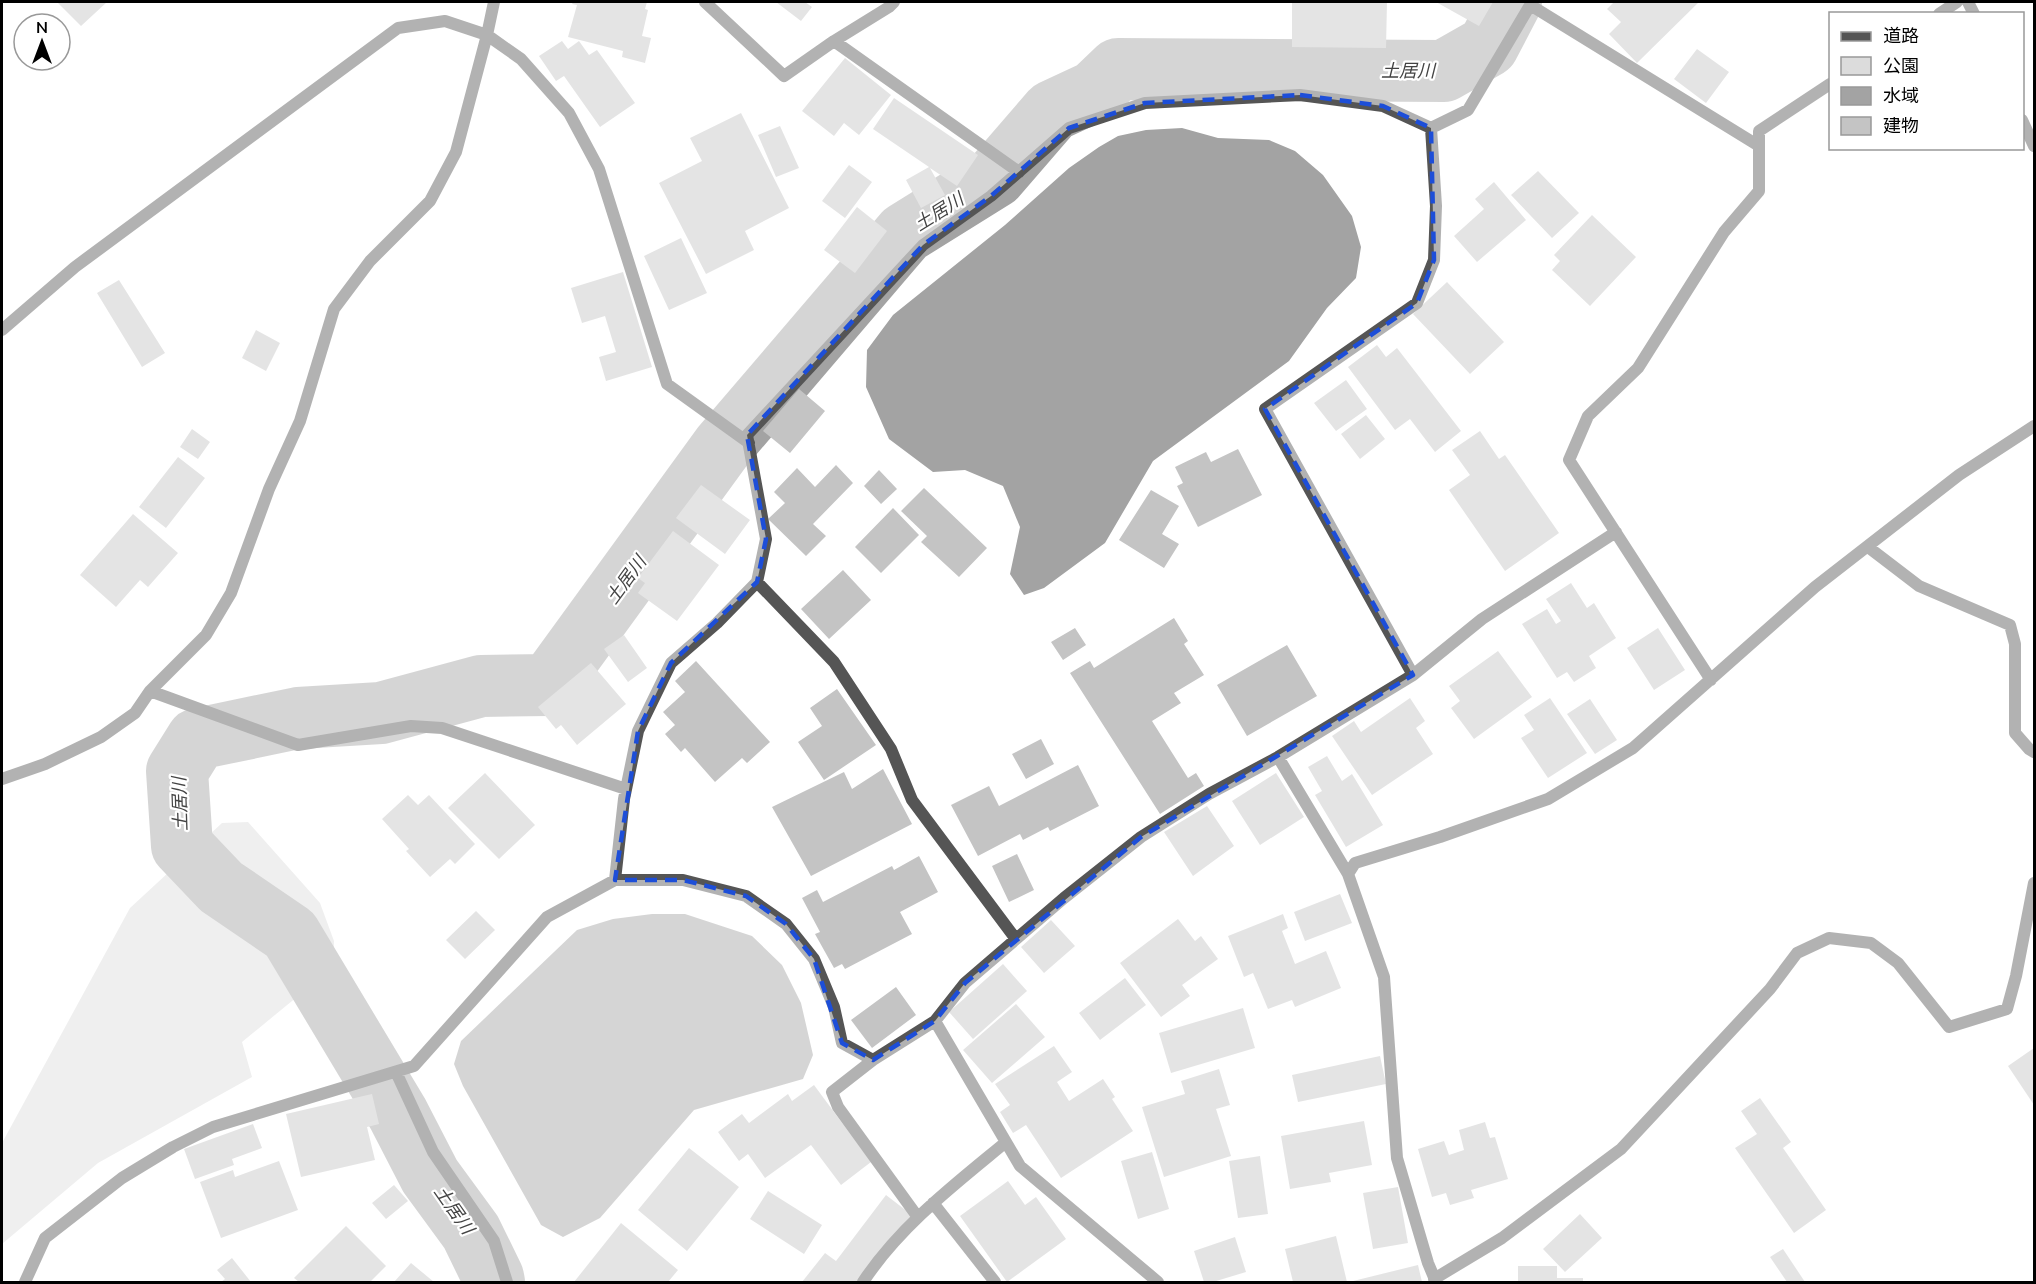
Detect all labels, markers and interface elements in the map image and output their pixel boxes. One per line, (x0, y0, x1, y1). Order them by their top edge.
north arrow (12, 12, 72, 72)
legend (1829, 12, 2024, 150)
text: N (36, 17, 48, 39)
text: 道路 (1883, 24, 1919, 48)
text: 公園 (1883, 54, 1919, 78)
water label: 土居川 (1381, 59, 1437, 83)
text: 水域 (1883, 84, 1919, 108)
text: 建物 (1883, 114, 1919, 138)
water label: 土居川 (910, 186, 970, 236)
water label: 土居川 (600, 549, 653, 609)
water label: 土居川 (167, 775, 193, 831)
water label: 土居川 (429, 1181, 480, 1241)

